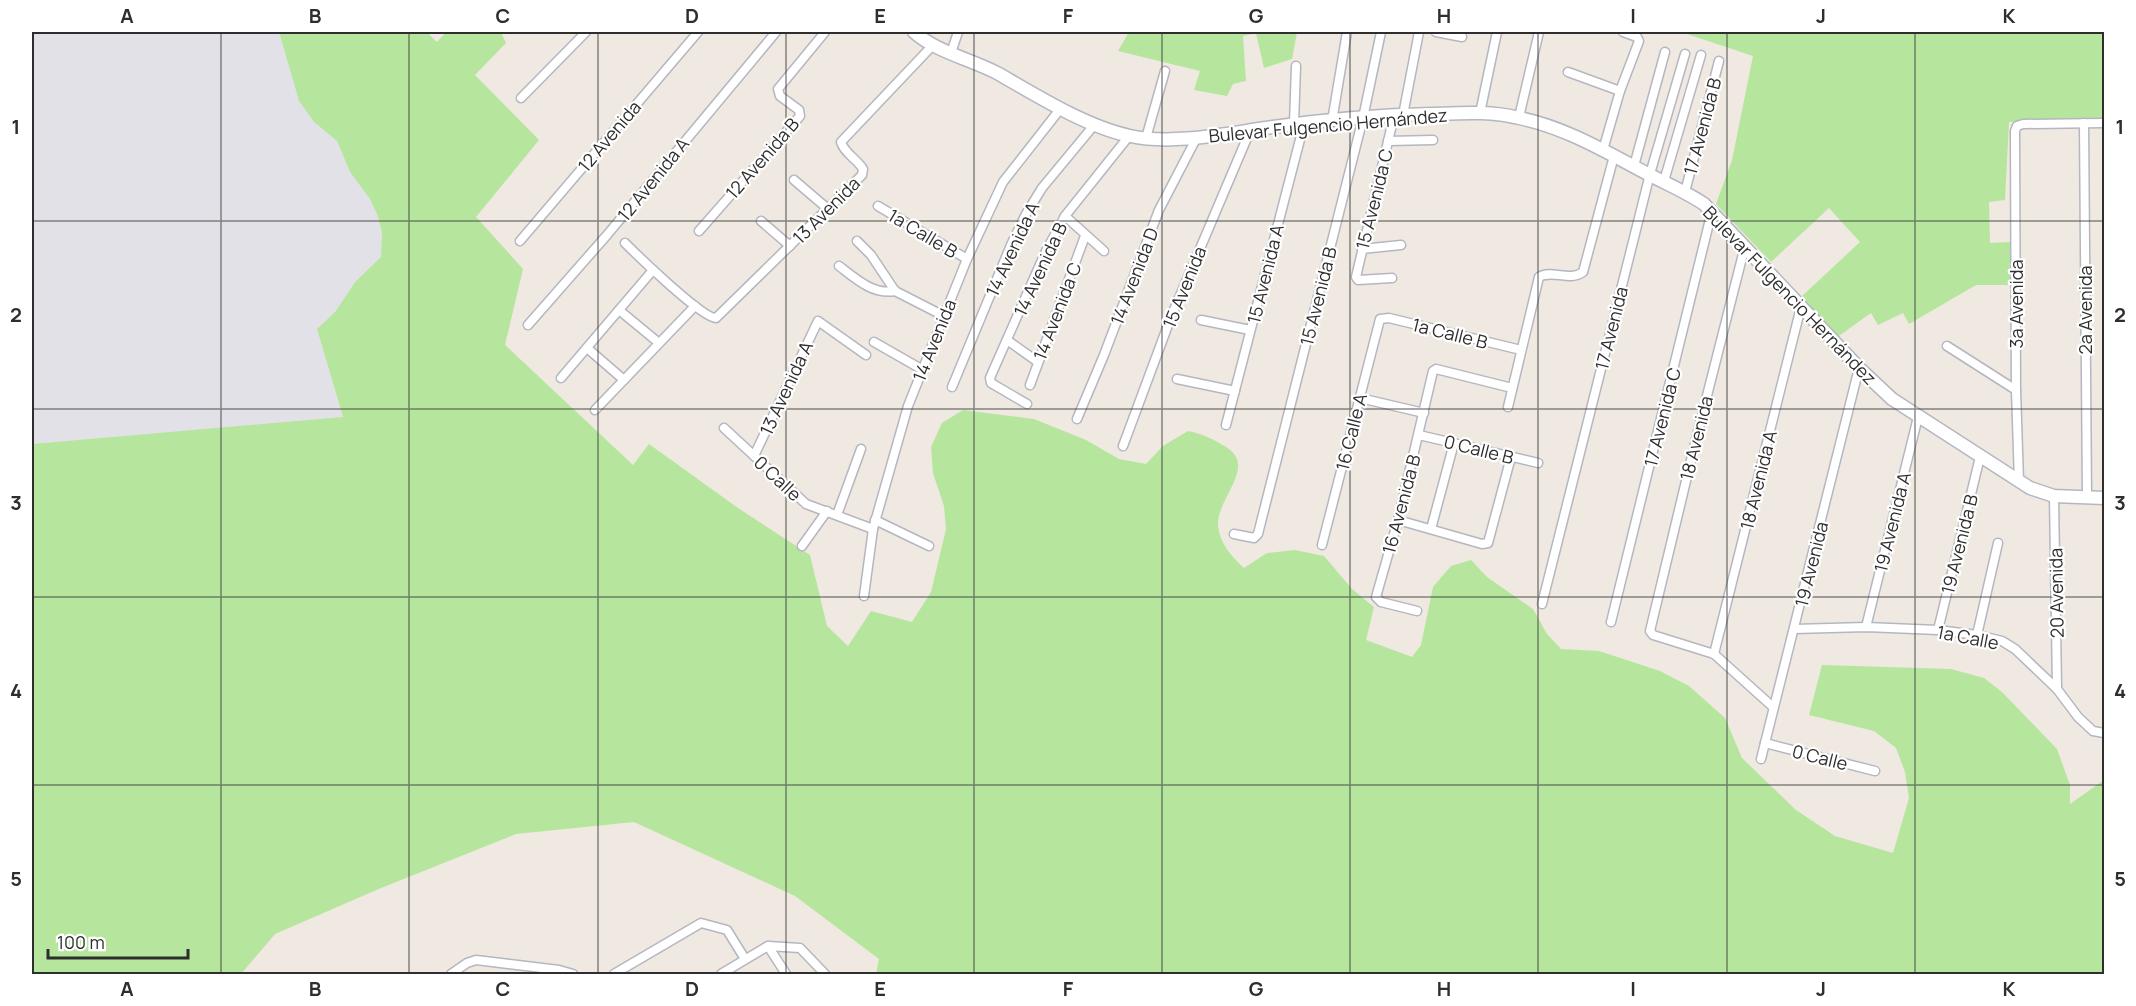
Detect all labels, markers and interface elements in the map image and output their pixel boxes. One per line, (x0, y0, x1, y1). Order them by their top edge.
text: A (120, 2, 134, 29)
text: B (309, 2, 322, 29)
text: C (496, 2, 510, 29)
text: D (685, 2, 699, 29)
text: E (874, 2, 886, 29)
text: F (1063, 2, 1074, 29)
text: G (1249, 2, 1264, 29)
text: H (1437, 2, 1451, 29)
text: I (1630, 2, 1636, 29)
text: J (1816, 2, 1826, 29)
text: K (2003, 2, 2016, 29)
street label: 17 Avenida B (1678, 75, 1726, 177)
street label: 12 Avenida (572, 95, 646, 177)
street label: Bulevar Fulgencio Hernández (1208, 103, 1448, 147)
street label: 12 Avenida B (720, 112, 804, 204)
text: 1 (12, 113, 20, 140)
text: 1 (2116, 113, 2124, 140)
street label: 12 Avenida A (612, 132, 695, 226)
street label: 15 Avenida C (1350, 146, 1398, 252)
street label: 13 Avenida (787, 171, 865, 249)
street label: 14 Avenida A (980, 197, 1045, 300)
street label: Bulevar Fulgencio Hernández (1698, 200, 1882, 390)
street label: 1a Calle B (884, 203, 962, 263)
street label: 14 Avenida B (1008, 218, 1072, 320)
street label: 15 Avenida A (1241, 221, 1289, 326)
street label: 14 Avenida D (1104, 224, 1164, 328)
street label: 15 Avenida (1157, 242, 1211, 332)
street label: 15 Avenida B (1294, 244, 1342, 348)
street label: 14 Avenida C (1027, 259, 1087, 363)
street label: 3a Avenida (2004, 260, 2028, 348)
street label: 2a Avenida (2073, 265, 2097, 355)
street label: 17 Avenida (1589, 284, 1633, 372)
street label: 14 Avenida (907, 295, 961, 385)
text: 2 (10, 301, 22, 328)
text: 2 (2114, 301, 2126, 328)
street label: 1a Calle B (1410, 312, 1490, 354)
street label: 13 Avenida A (754, 337, 818, 439)
street label: 17 Avenida C (1638, 365, 1686, 469)
street label: 16 Calle A (1330, 390, 1372, 473)
street label: 18 Avenida (1674, 393, 1718, 483)
street label: 18 Avenida A (1734, 427, 1782, 532)
street label: 0 Calle B (1442, 429, 1516, 469)
street label: 0 Calle (749, 450, 807, 506)
street label: 16 Avenida B (1376, 452, 1426, 556)
street label: 19 Avenida A (1868, 469, 1916, 574)
text: 3 (10, 489, 22, 516)
text: 3 (2114, 489, 2126, 516)
street label: 19 Avenida B (1935, 492, 1983, 596)
street label: 19 Avenida (1789, 519, 1833, 609)
street label: 20 Avenida (2043, 548, 2069, 638)
street label: 1a Calle (1935, 619, 2001, 655)
text: 4 (10, 677, 22, 704)
text: 4 (2114, 677, 2126, 704)
street label: 0 Calle (1790, 739, 1850, 775)
text: 5 (10, 865, 22, 892)
text: 5 (2114, 865, 2126, 892)
scale bar (48, 922, 188, 960)
text: 100 m (57, 930, 105, 954)
text: A (120, 975, 134, 1002)
text: B (309, 975, 322, 1002)
text: C (496, 975, 510, 1002)
text: D (685, 975, 699, 1002)
text: E (874, 975, 886, 1002)
text: F (1063, 975, 1074, 1002)
text: G (1249, 975, 1264, 1002)
text: H (1437, 975, 1451, 1002)
text: I (1630, 975, 1636, 1002)
text: J (1816, 975, 1826, 1002)
text: K (2003, 975, 2016, 1002)

